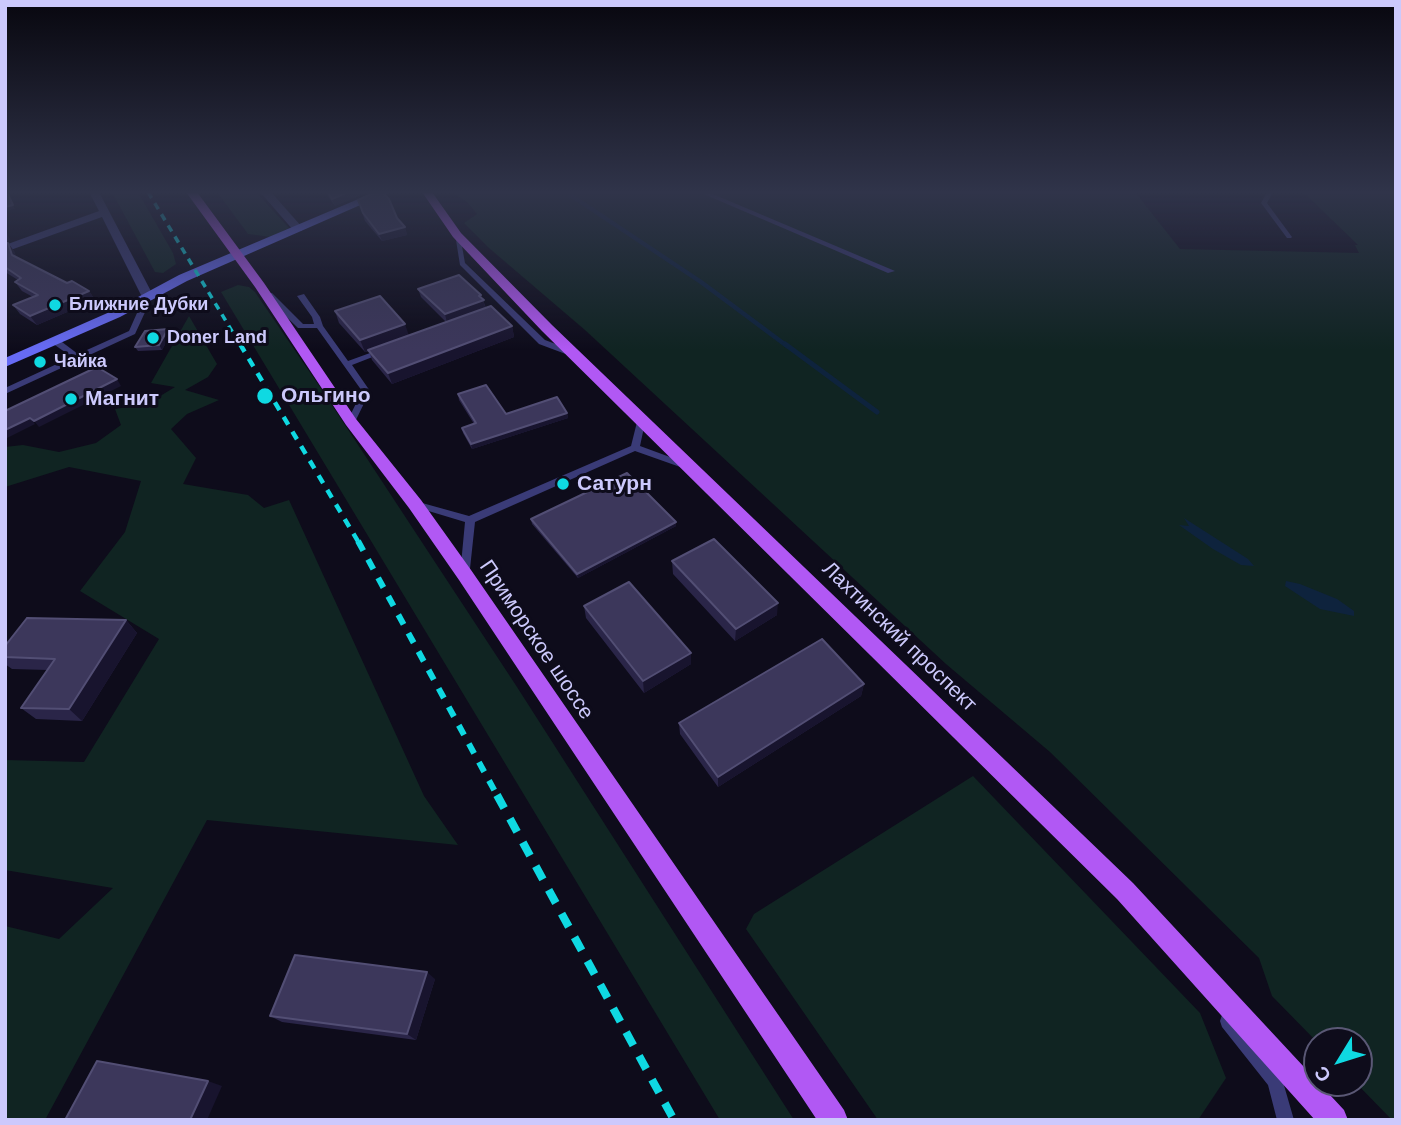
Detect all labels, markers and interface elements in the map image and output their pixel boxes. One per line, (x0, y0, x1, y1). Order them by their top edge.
place label: Ближние Дубки (69, 294, 208, 316)
marker: Ближние Дубки (47, 297, 63, 313)
place label: Doner Land (167, 327, 267, 349)
marker: Doner Land (145, 330, 161, 346)
place label: Чайка (54, 351, 107, 373)
marker: Чайка (32, 354, 48, 370)
place label: Ольгино (281, 383, 370, 409)
place label: Магнит (85, 386, 159, 412)
marker: Ольгино (255, 386, 275, 406)
marker: Магнит (63, 391, 79, 407)
place label: Сатурн (577, 471, 652, 497)
marker: Сатурн (555, 476, 571, 492)
street label: Приморское шоссе (473, 556, 599, 724)
street label: Лахтинский проспект (817, 557, 981, 717)
north arrow (1303, 1027, 1373, 1097)
text: С (1310, 1062, 1335, 1086)

